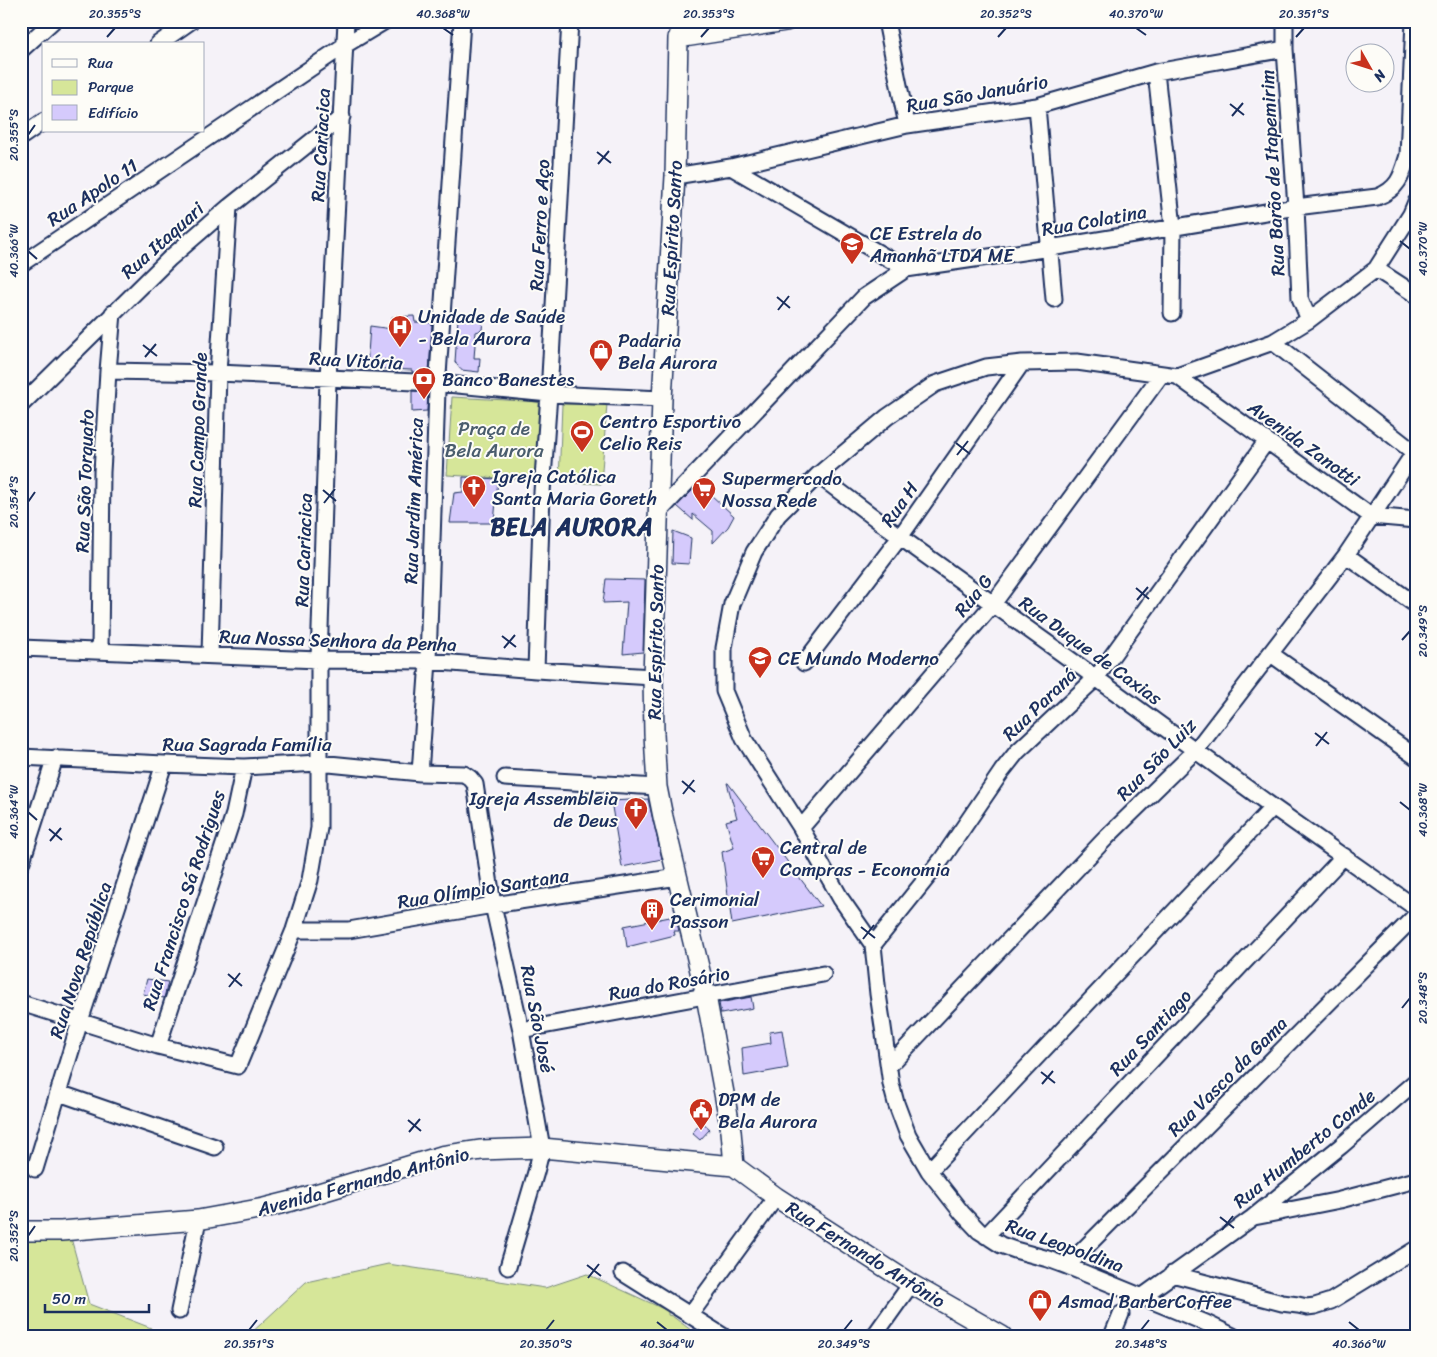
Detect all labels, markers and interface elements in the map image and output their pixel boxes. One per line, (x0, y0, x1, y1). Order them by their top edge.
text: 20.355°S (89, 3, 141, 25)
text: 40.368°W (416, 3, 471, 25)
text: 20.353°S (683, 3, 735, 25)
text: 20.352°S (980, 3, 1032, 25)
text: 40.370°W (1109, 3, 1164, 25)
text: 20.351°S (1279, 3, 1329, 25)
legend (42, 42, 205, 132)
north arrow (1344, 42, 1394, 92)
text: Rua (88, 50, 113, 76)
text: N (1367, 63, 1393, 88)
street label: Rua São Januário (904, 65, 1051, 122)
street label: Rua Barão de Itapemirim (1251, 69, 1294, 277)
text: Parque (88, 74, 133, 100)
street label: Rua Cariacica (301, 87, 340, 203)
text: Edifício (88, 100, 139, 126)
text: 20.355°S (3, 109, 25, 161)
street label: Rua Apolo 11 (40, 150, 145, 235)
street label: Rua Ferro e Aço (520, 158, 559, 292)
street label: Rua Espírito Santo (651, 159, 692, 317)
street label: Rua Itaquari (113, 193, 212, 287)
street label: Rua Colatina (1039, 195, 1150, 246)
place label: CE Estrela do Amanhã LTDA ME (869, 217, 1015, 272)
text: 40.370°W (1412, 221, 1434, 276)
text: 40.366°W (3, 224, 25, 278)
school or university icon: CE Estrela do Amanhã LTDA ME (839, 231, 865, 265)
place label: Unidade de Saúde - Bela Aurora (418, 300, 565, 355)
hospital icon: Unidade de Saúde - Bela Aurora (387, 314, 413, 348)
place label: Padaria Bela Aurora (618, 324, 718, 379)
shop icon: Padaria Bela Aurora (588, 338, 614, 372)
street label: Rua Vitória (309, 342, 404, 379)
street label: Rua Campo Grande (178, 352, 217, 508)
place label: Banco Banestes (442, 363, 574, 396)
bank icon: Banco Banestes (411, 366, 437, 400)
street label: Avenida Zanotti (1240, 391, 1367, 496)
place label: Centro Esportivo Celio Reis (600, 405, 741, 460)
street label: Rua São Torquato (66, 408, 104, 553)
park label: Praça de Bela Aurora (444, 412, 544, 467)
street label: Rua Jardim América (394, 417, 433, 585)
sports icon: Centro Esportivo Celio Reis (569, 419, 595, 453)
place label: Igreja Católica Santa Maria Goreth (491, 460, 657, 515)
place label: Supermercado Nossa Rede (722, 462, 842, 517)
church icon: Igreja Católica Santa Maria Goreth (461, 474, 487, 508)
street label: Rua H (872, 474, 927, 534)
text: 20.354°S (3, 475, 25, 528)
supermarket icon: Supermercado Nossa Rede (691, 476, 717, 510)
street label: Rua Cariacica (285, 492, 322, 608)
district label: BELA AURORA (490, 506, 654, 548)
street label: Rua Espírito Santo (638, 564, 673, 720)
street label: Rua G (945, 566, 1001, 624)
street label: Rua Duque de Caxias (1012, 587, 1170, 714)
text: 20.349°S (1412, 604, 1434, 657)
street label: Rua Nossa Senhora da Penha (219, 620, 458, 661)
place label: CE Mundo Moderno (778, 642, 939, 675)
school or university icon: CE Mundo Moderno (747, 645, 773, 679)
street label: Rua Paraná (994, 660, 1085, 749)
street label: Rua São Luiz (1108, 709, 1205, 809)
street label: Rua Sagrada Família (162, 728, 332, 761)
place label: Igreja Assembleia de Deus (468, 782, 618, 837)
text: 40.368°W (1412, 782, 1434, 837)
text: 40.364°W (3, 784, 25, 839)
street label: Rua Francisco Sá Rodrigues (132, 786, 235, 1014)
church icon: Igreja Assembleia de Deus (623, 796, 649, 830)
place label: Central de Compras - Economia (780, 831, 950, 886)
supermarket icon: Central de Compras - Economia (750, 845, 776, 879)
street label: Rua Olímpio Santana (395, 859, 572, 918)
street label: Rua Nova República (40, 877, 122, 1043)
place label: Cerimonial Passon (670, 883, 760, 938)
building icon: Cerimonial Passon (639, 897, 665, 931)
street label: Rua do Rosário (606, 957, 732, 1010)
street label: Rua São José (511, 962, 564, 1076)
text: 20.348°S (1412, 971, 1434, 1024)
street label: Rua Santiago (1101, 981, 1200, 1084)
street label: Rua Vasco da Gama (1159, 1008, 1296, 1145)
street label: Rua Humberto Conde (1225, 1080, 1383, 1217)
place label: DPM de Bela Aurora (718, 1083, 818, 1138)
public building icon: DPM de Bela Aurora (688, 1097, 714, 1131)
street label: Avenida Fernando Antônio (252, 1137, 473, 1226)
street label: Rua Fernando Antônio (779, 1192, 953, 1317)
street label: Rua Leopoldina (1001, 1209, 1129, 1282)
text: 20.352°S (3, 1210, 25, 1262)
scale bar (45, 1282, 149, 1314)
place label: Asmad BarberCoffee (1057, 1285, 1232, 1318)
text: 50 m (52, 1286, 87, 1312)
shop icon: Asmad BarberCoffee (1027, 1288, 1053, 1322)
text: 20.351°S (224, 1333, 274, 1355)
text: 20.350°S (520, 1333, 573, 1355)
text: 40.364°W (640, 1333, 695, 1355)
text: 20.349°S (818, 1333, 871, 1355)
text: 20.348°S (1115, 1333, 1168, 1355)
text: 40.366°W (1332, 1333, 1386, 1355)

